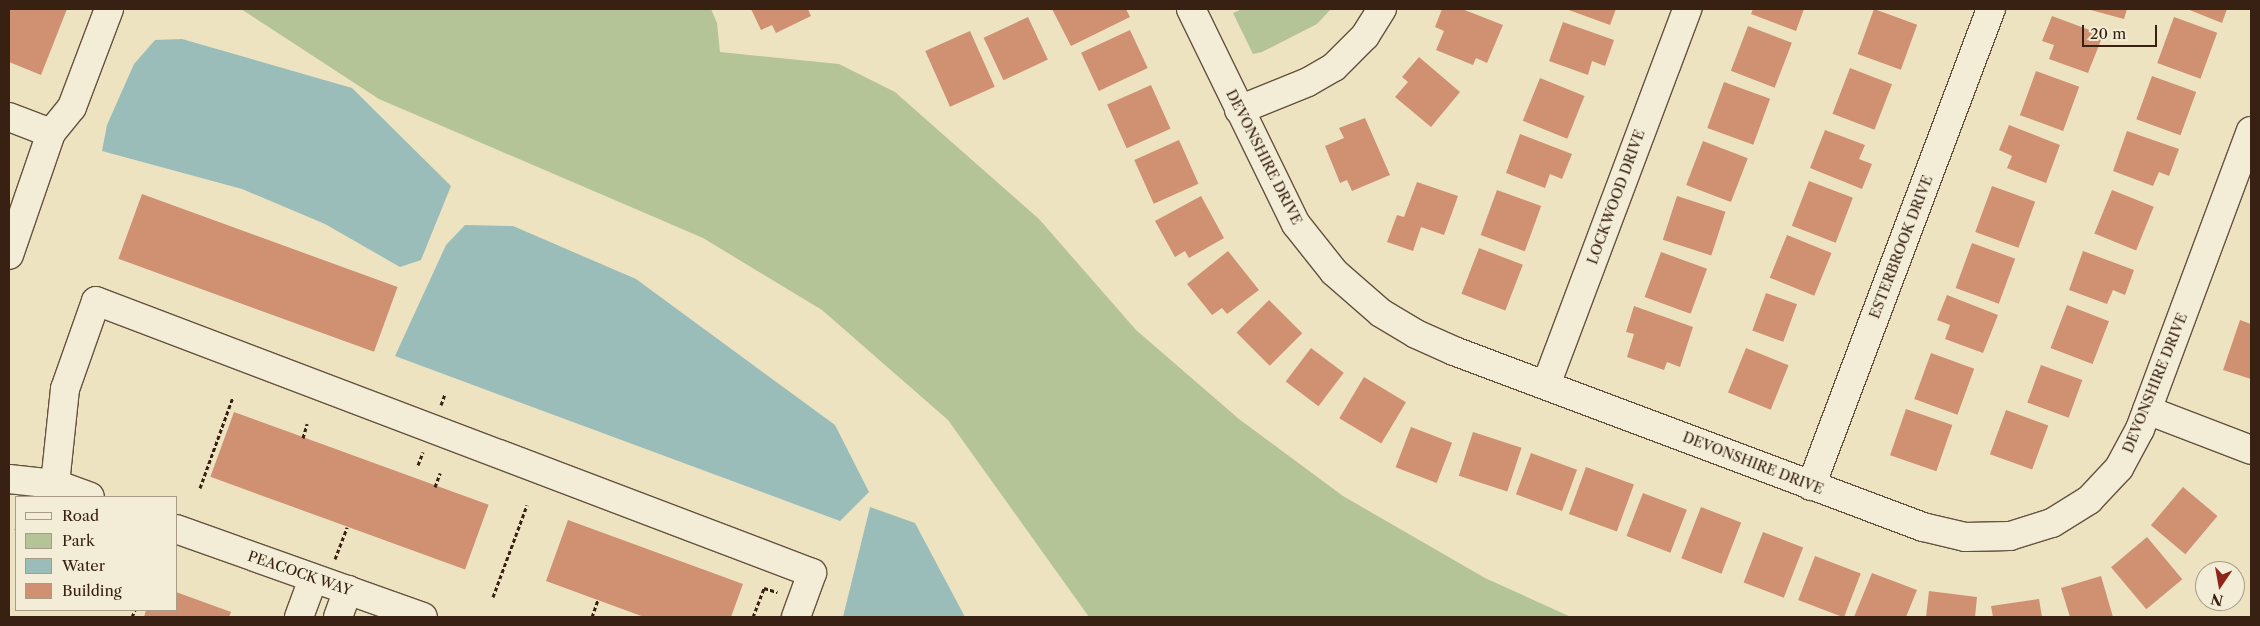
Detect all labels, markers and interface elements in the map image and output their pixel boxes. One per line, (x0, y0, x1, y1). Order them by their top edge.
scale bar (2085, 15, 2160, 47)
text: 20 m (2090, 24, 2126, 43)
street label: DEVONSHIRE DRIVE (1223, 87, 1305, 227)
street label: LOCKWOOD DRIVE (1584, 127, 1648, 267)
street label: ESTERBROOK DRIVE (1866, 173, 1936, 321)
street label: DEVONSHIRE DRIVE (2119, 311, 2191, 455)
street label: DEVONSHIRE DRIVE (1680, 428, 1826, 498)
legend (15, 496, 178, 611)
text: Road (62, 506, 99, 525)
text: Park (62, 531, 95, 550)
street label: PEACOCK WAY (245, 547, 355, 599)
text: Water (62, 556, 105, 575)
north arrow (2195, 561, 2245, 611)
text: Building (62, 581, 122, 600)
text: N (2209, 590, 2225, 610)

